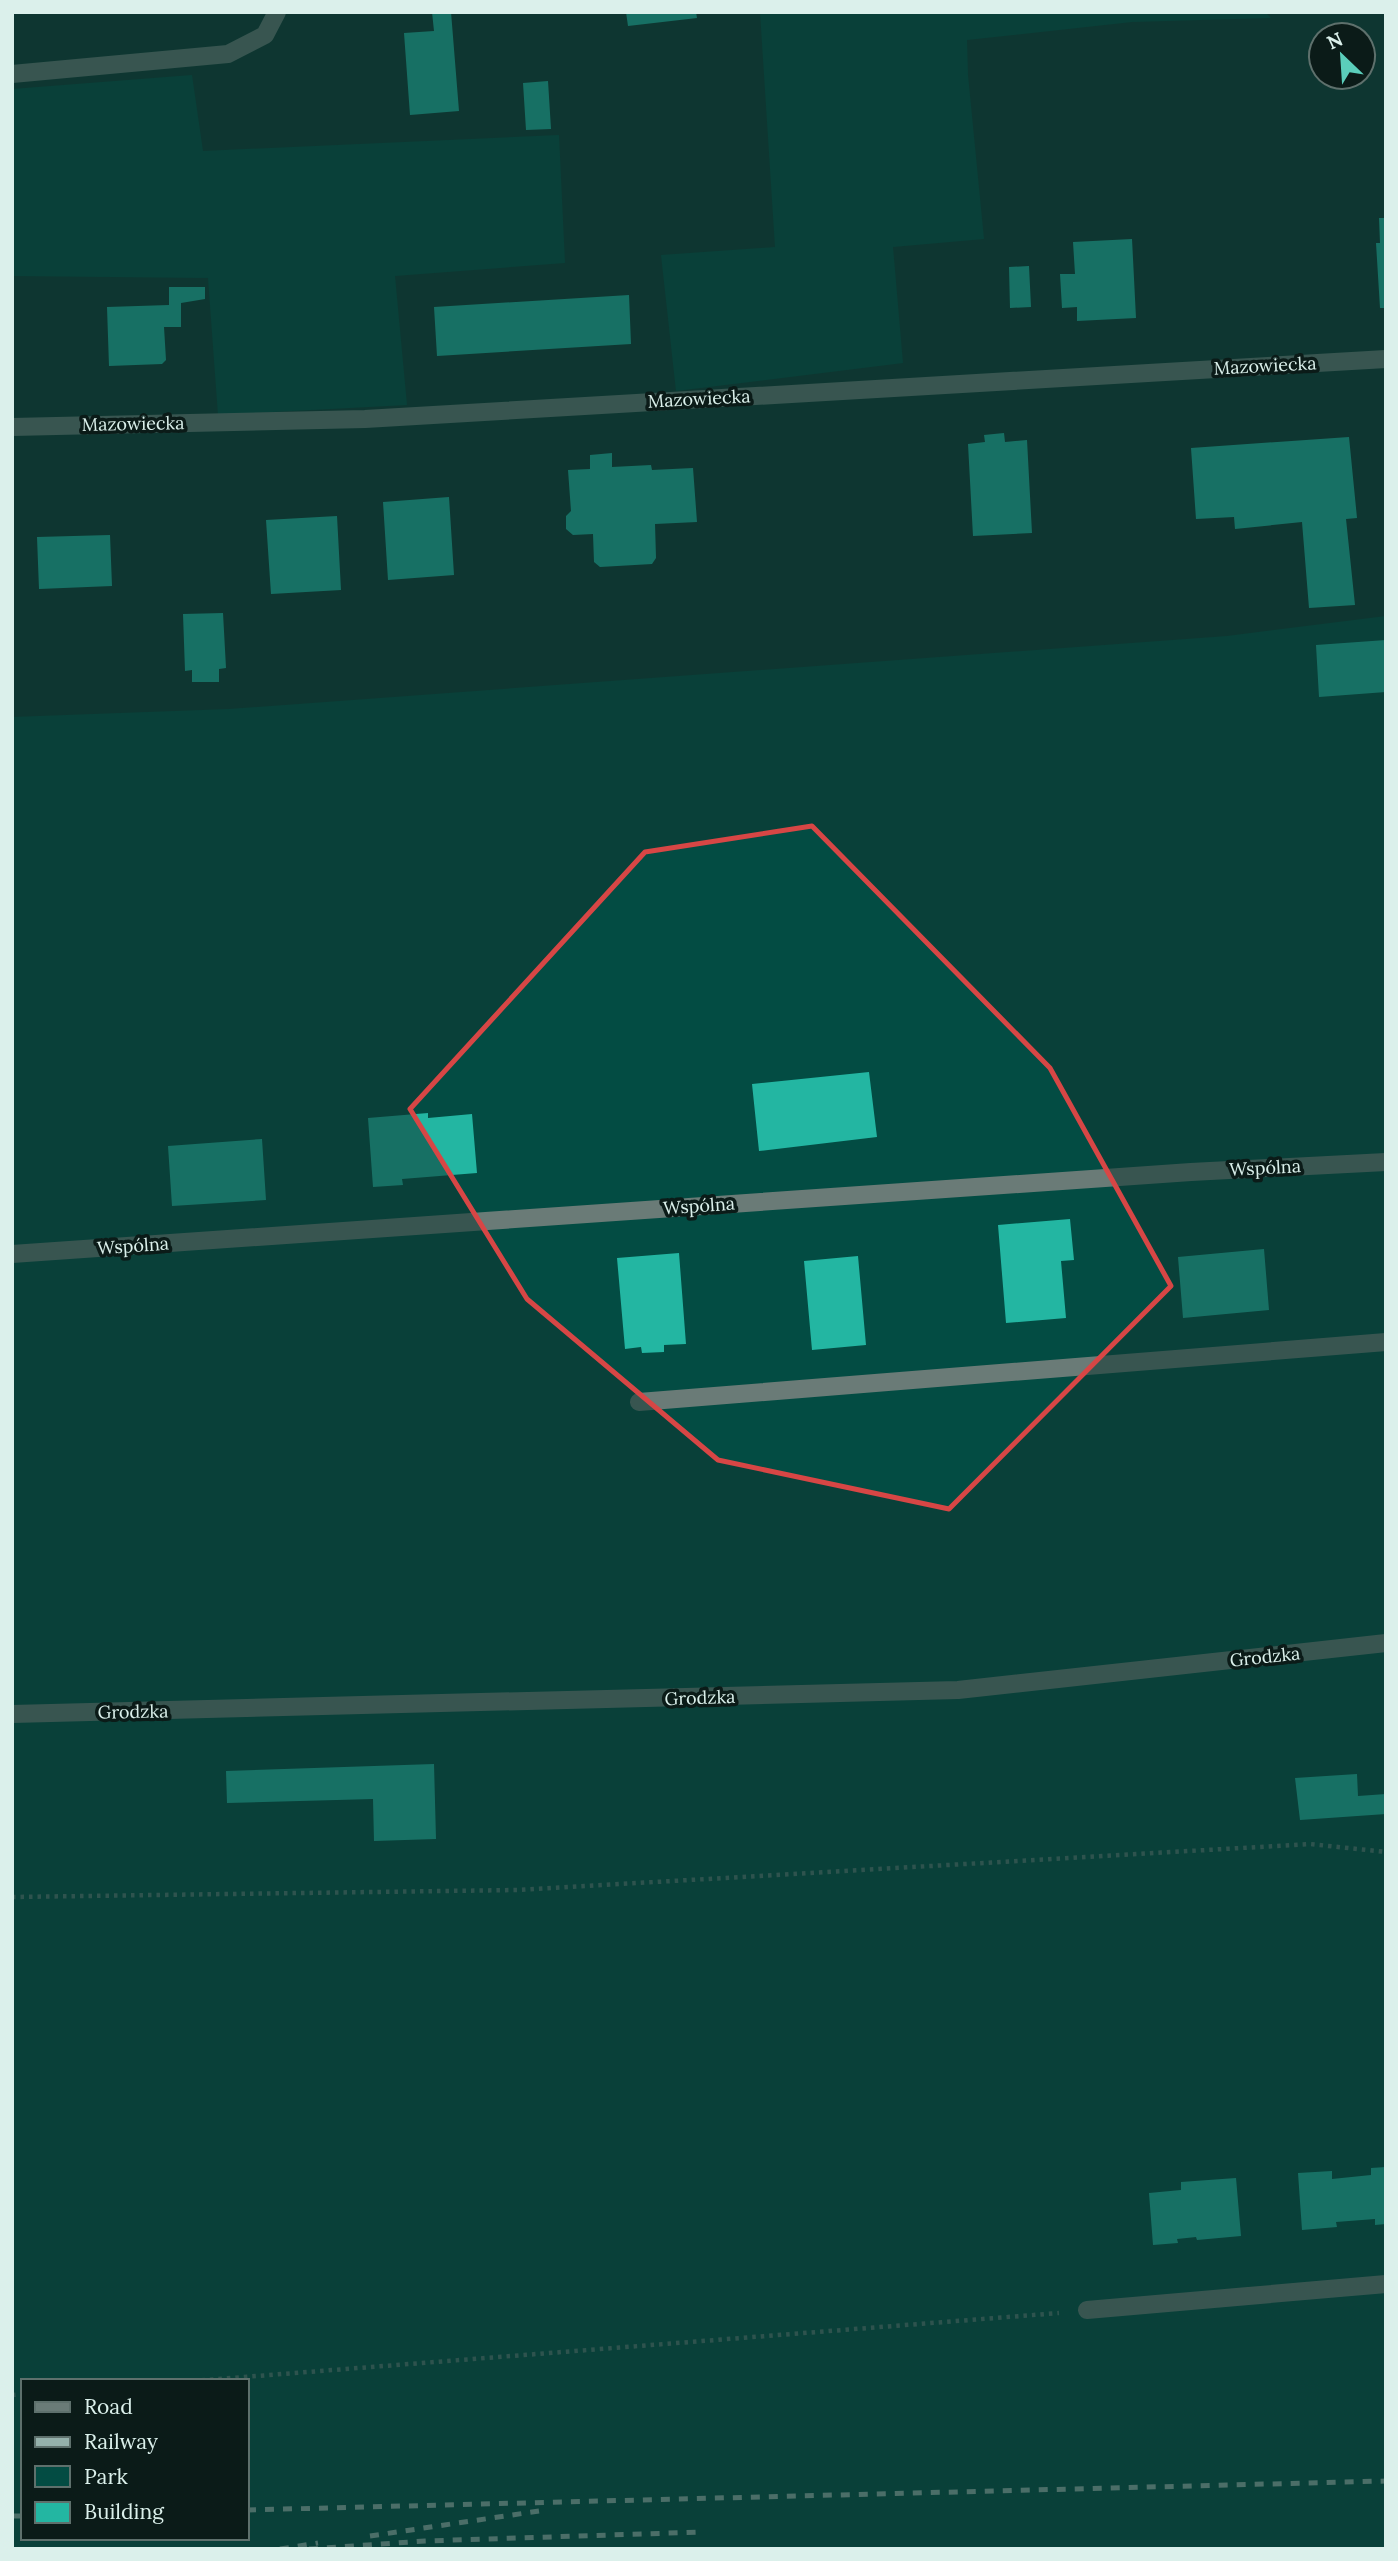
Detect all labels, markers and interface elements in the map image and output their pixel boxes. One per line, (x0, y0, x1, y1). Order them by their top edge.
north arrow (1307, 21, 1377, 91)
text: N (1323, 26, 1347, 55)
street label: Mazowiecka (1213, 351, 1317, 380)
street label: Mazowiecka (647, 384, 751, 413)
street label: Mazowiecka (81, 411, 185, 436)
street label: Wspólna (1228, 1154, 1301, 1181)
street label: Wspólna (662, 1192, 736, 1219)
street label: Wspólna (96, 1232, 170, 1259)
street label: Grodzka (1229, 1641, 1301, 1672)
street label: Grodzka (664, 1685, 736, 1710)
street label: Grodzka (97, 1699, 169, 1724)
legend (21, 2379, 248, 2540)
text: Road (84, 2393, 133, 2420)
text: Railway (84, 2428, 158, 2455)
text: Park (84, 2463, 128, 2490)
text: Building (84, 2498, 164, 2525)

